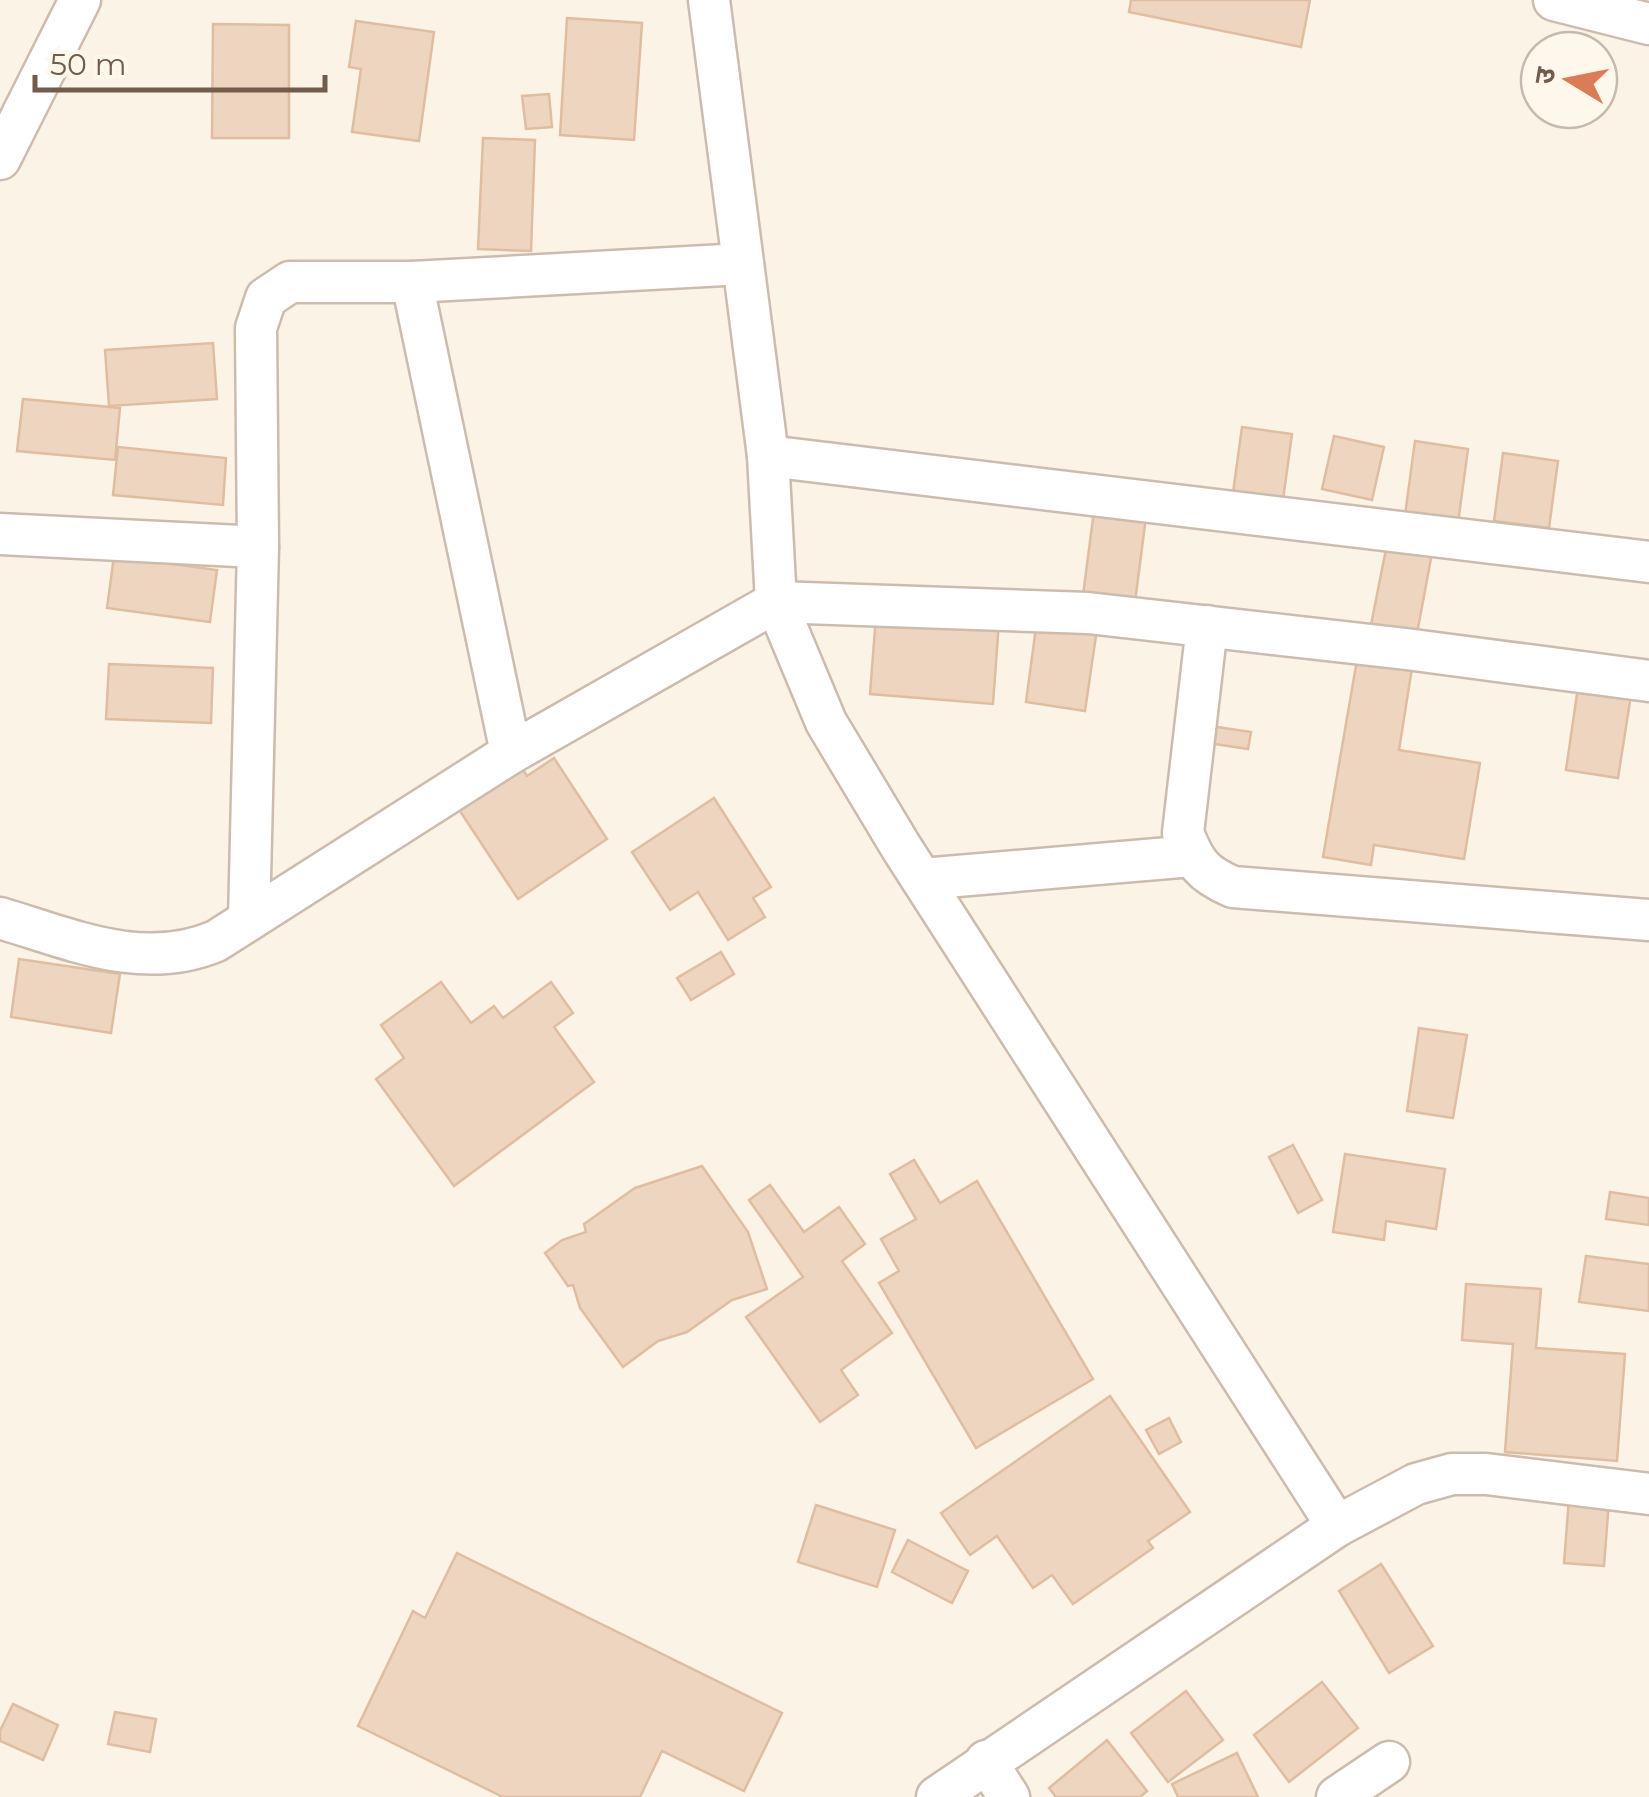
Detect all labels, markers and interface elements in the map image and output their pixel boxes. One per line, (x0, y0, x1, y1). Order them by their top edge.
scale bar (35, 30, 325, 92)
north arrow (1519, 30, 1619, 130)
text: 50 m (50, 46, 127, 83)
text: उ (1526, 64, 1563, 87)

